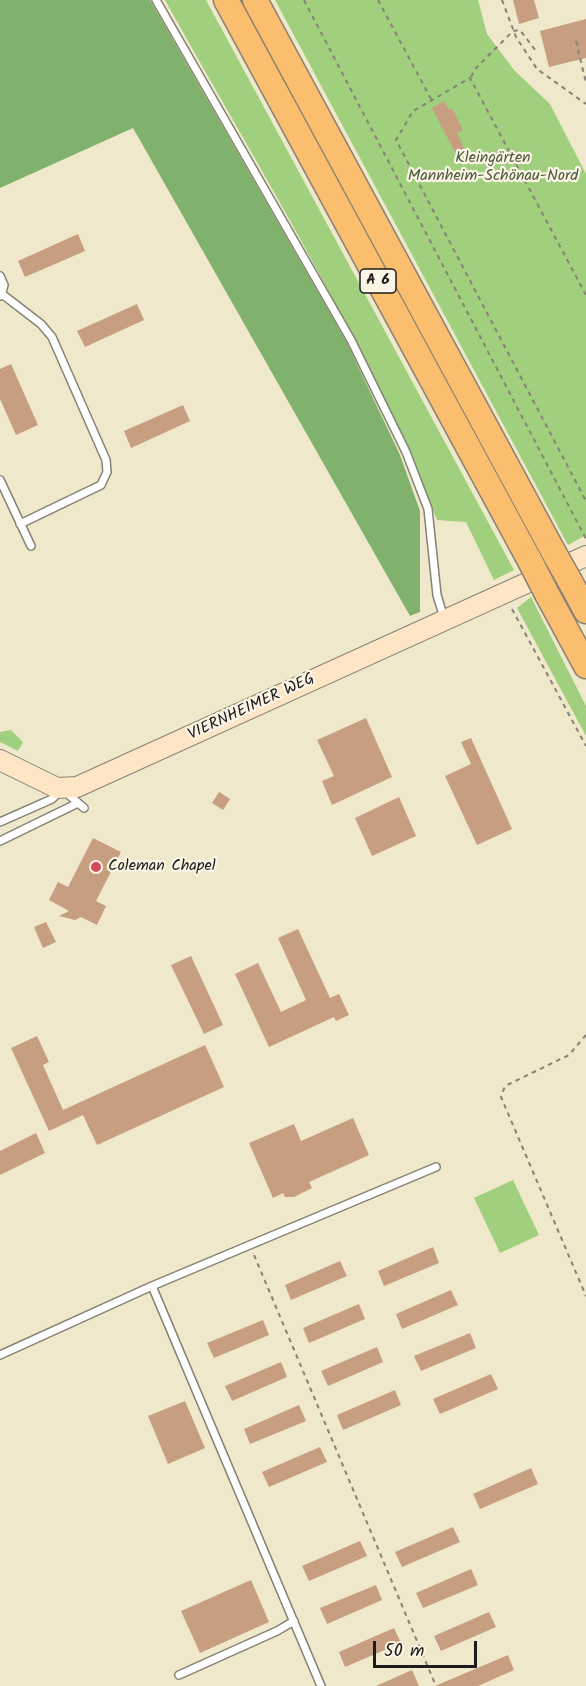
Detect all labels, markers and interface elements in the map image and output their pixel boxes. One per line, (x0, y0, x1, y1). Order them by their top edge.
park label: Kleingärten Mannheim-Schönau-Nord (408, 149, 578, 187)
road number: A 6 (360, 269, 396, 293)
street label: VIERNHEIMER WEG (186, 670, 318, 746)
place label: Coleman Chapel (108, 857, 216, 877)
marker: Coleman Chapel (89, 860, 103, 874)
scale bar (376, 1629, 480, 1667)
text: 50 m (384, 1637, 424, 1666)

